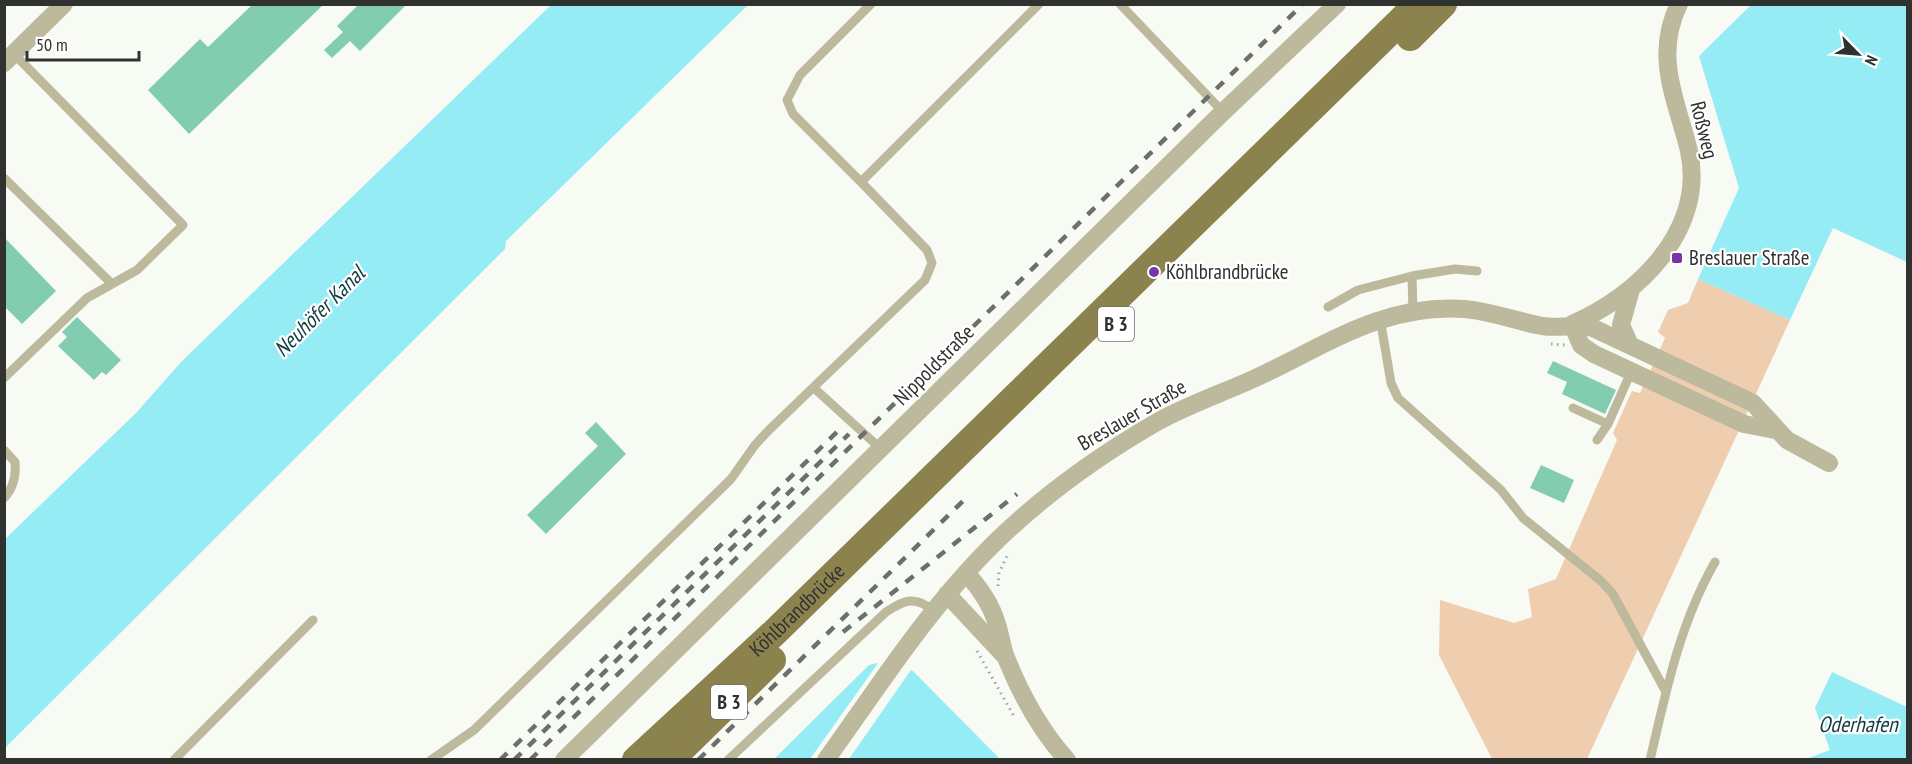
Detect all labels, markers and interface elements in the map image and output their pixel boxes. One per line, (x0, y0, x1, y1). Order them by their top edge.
scale bar (27, 24, 140, 62)
north arrow (1828, 24, 1888, 84)
text: 50 m (36, 33, 68, 56)
text: N (1861, 52, 1882, 68)
street label: Roßweg (1684, 98, 1725, 161)
place label: Breslauer Straße (1689, 244, 1810, 271)
marker: Breslauer Straße (1670, 251, 1684, 265)
water label: Neuhöfer Kanal (268, 258, 372, 362)
place label: Köhlbrandbrücke (1166, 258, 1288, 285)
marker: Köhlbrandbrücke (1147, 265, 1161, 279)
road number: B 3 (1098, 307, 1134, 341)
street label: Nippoldstraße (888, 319, 980, 411)
street label: Breslauer Straße (1073, 373, 1191, 456)
street label: Köhlbrandbrücke (743, 557, 850, 662)
road number: B 3 (711, 685, 747, 719)
water label: Oderhafen (1818, 710, 1899, 738)

